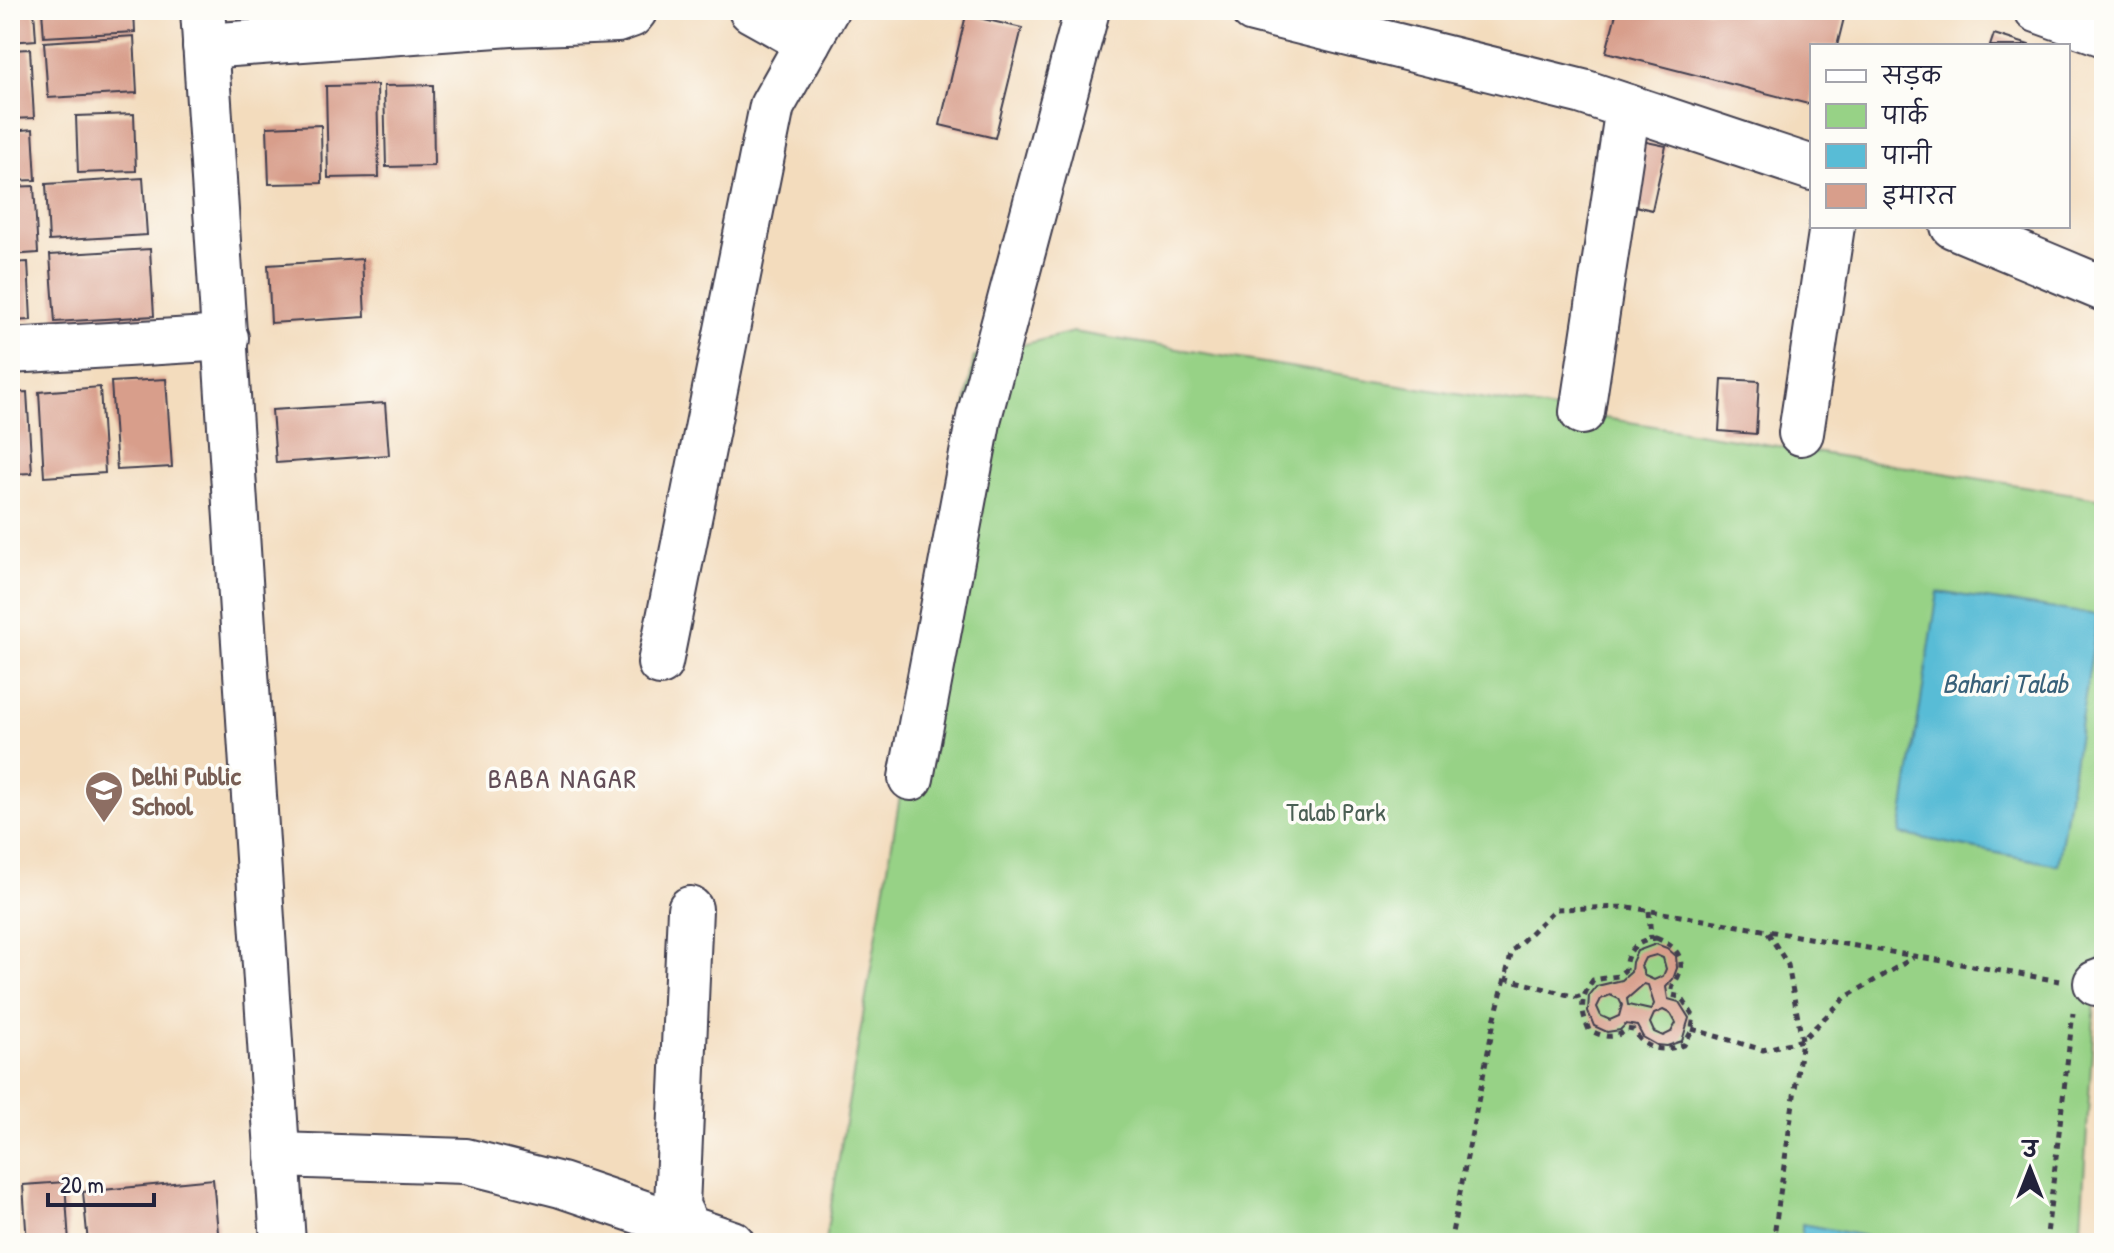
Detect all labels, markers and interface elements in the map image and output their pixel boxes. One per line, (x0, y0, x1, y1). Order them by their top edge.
legend (1810, 44, 2070, 228)
text: सड़क (1880, 59, 1943, 91)
text: पार्क (1880, 97, 1929, 131)
text: पानी (1880, 138, 1933, 171)
text: इमारत (1882, 179, 1957, 211)
water label: Bahari Talab (1942, 664, 2069, 702)
place label: Delhi Public School (132, 758, 242, 823)
district label: BABA NAGAR (488, 759, 638, 797)
school or university icon: Delhi Public School (83, 769, 125, 824)
park label: Talab Park (1286, 794, 1386, 829)
north arrow (1990, 1129, 2070, 1209)
text: उ (2021, 1134, 2040, 1164)
scale bar (48, 1157, 154, 1207)
text: 20 m (60, 1168, 104, 1200)

